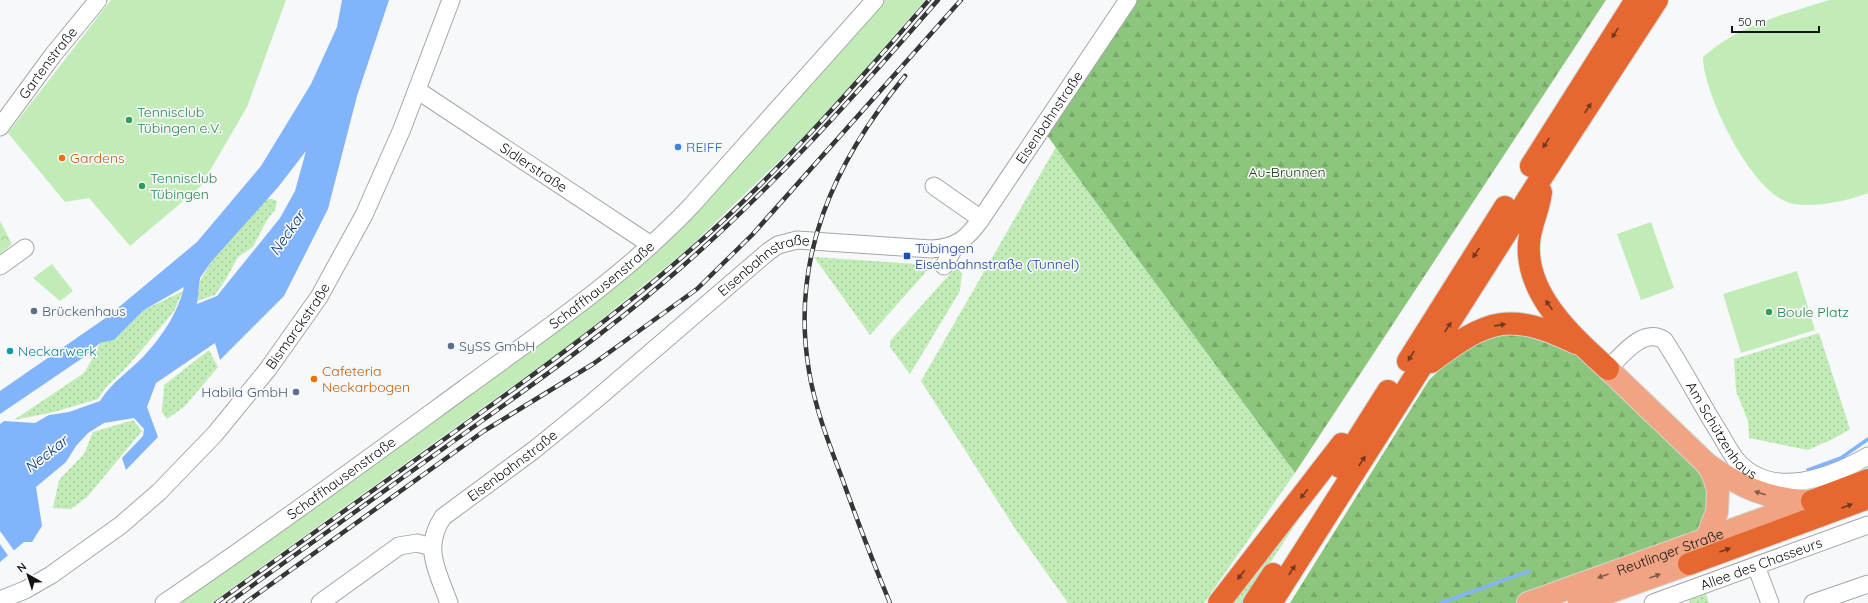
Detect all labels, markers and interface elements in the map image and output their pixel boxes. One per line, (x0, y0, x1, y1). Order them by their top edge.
scale bar (1732, 8, 1819, 34)
text: 50 m (1738, 14, 1766, 29)
street label: Gartenstraße (15, 23, 81, 103)
one-way arrow (1612, 27, 1619, 39)
street label: Eisenbahnstraße (1012, 67, 1087, 167)
one-way arrow (1584, 102, 1592, 113)
place label: Tennisclub Tübingen e.V. (137, 103, 222, 137)
marker: Tennisclub Tübingen e.V. (124, 115, 134, 125)
street label: Sidlerstraße (497, 138, 571, 196)
place label: REIFF (686, 138, 723, 156)
one-way arrow (1542, 138, 1550, 148)
marker: REIFF (673, 142, 683, 152)
place label: Gardens (70, 149, 125, 167)
marker: Gardens (57, 153, 67, 163)
park label: Au-Brunnen (1249, 163, 1326, 181)
place label: Tennisclub Tübingen (150, 169, 217, 203)
marker: Tennisclub Tübingen (137, 181, 147, 191)
water label: Neckar (265, 205, 310, 259)
street label: Eisenbahnstraße (714, 231, 810, 300)
street label: Schaffhausenstraße (545, 237, 658, 333)
place label: Tübingen Eisenbahnstraße (Tunnel) (915, 239, 1079, 273)
one-way arrow (1472, 248, 1480, 258)
marker: Tübingen Eisenbahnstraße (Tunnel) (902, 251, 912, 261)
street label: Bismarckstraße (262, 280, 334, 373)
one-way arrow (1545, 300, 1553, 311)
place label: Brückenhaus (42, 302, 126, 320)
place label: Boule Platz (1777, 303, 1849, 321)
marker: Brückenhaus (29, 306, 39, 316)
marker: Boule Platz (1764, 307, 1774, 317)
one-way arrow (1444, 321, 1451, 333)
one-way arrow (1494, 322, 1506, 328)
place label: SySS GmbH (459, 337, 535, 355)
marker: SySS GmbH (446, 341, 456, 351)
place label: Neckarwerk (18, 342, 97, 360)
marker: Neckarwerk (5, 346, 15, 356)
one-way arrow (1407, 351, 1415, 361)
place label: Cafeteria Neckarbogen (322, 362, 410, 396)
marker: Cafeteria Neckarbogen (309, 374, 319, 384)
street label: Am Schützenhaus (1682, 378, 1760, 483)
place label: Habila GmbH (201, 383, 288, 401)
marker: Habila GmbH (291, 387, 301, 397)
street label: Eisenbahnstraße (464, 426, 561, 505)
water label: Neckar (20, 430, 73, 477)
street label: Schaffhausenstraße (283, 433, 399, 523)
one-way arrow (1358, 455, 1366, 466)
one-way arrow (1300, 489, 1309, 500)
one-way arrow (1754, 490, 1766, 496)
one-way arrow (1842, 502, 1854, 508)
street label: Reutlinger Straße (1614, 524, 1726, 579)
street label: Allee des Chasseurs (1698, 533, 1825, 594)
one-way arrow (1720, 547, 1732, 553)
north arrow (8, 555, 48, 595)
text: N (14, 559, 29, 575)
one-way arrow (1289, 564, 1296, 576)
one-way arrow (1237, 569, 1245, 580)
one-way arrow (1650, 572, 1662, 578)
one-way arrow (1596, 574, 1608, 580)

